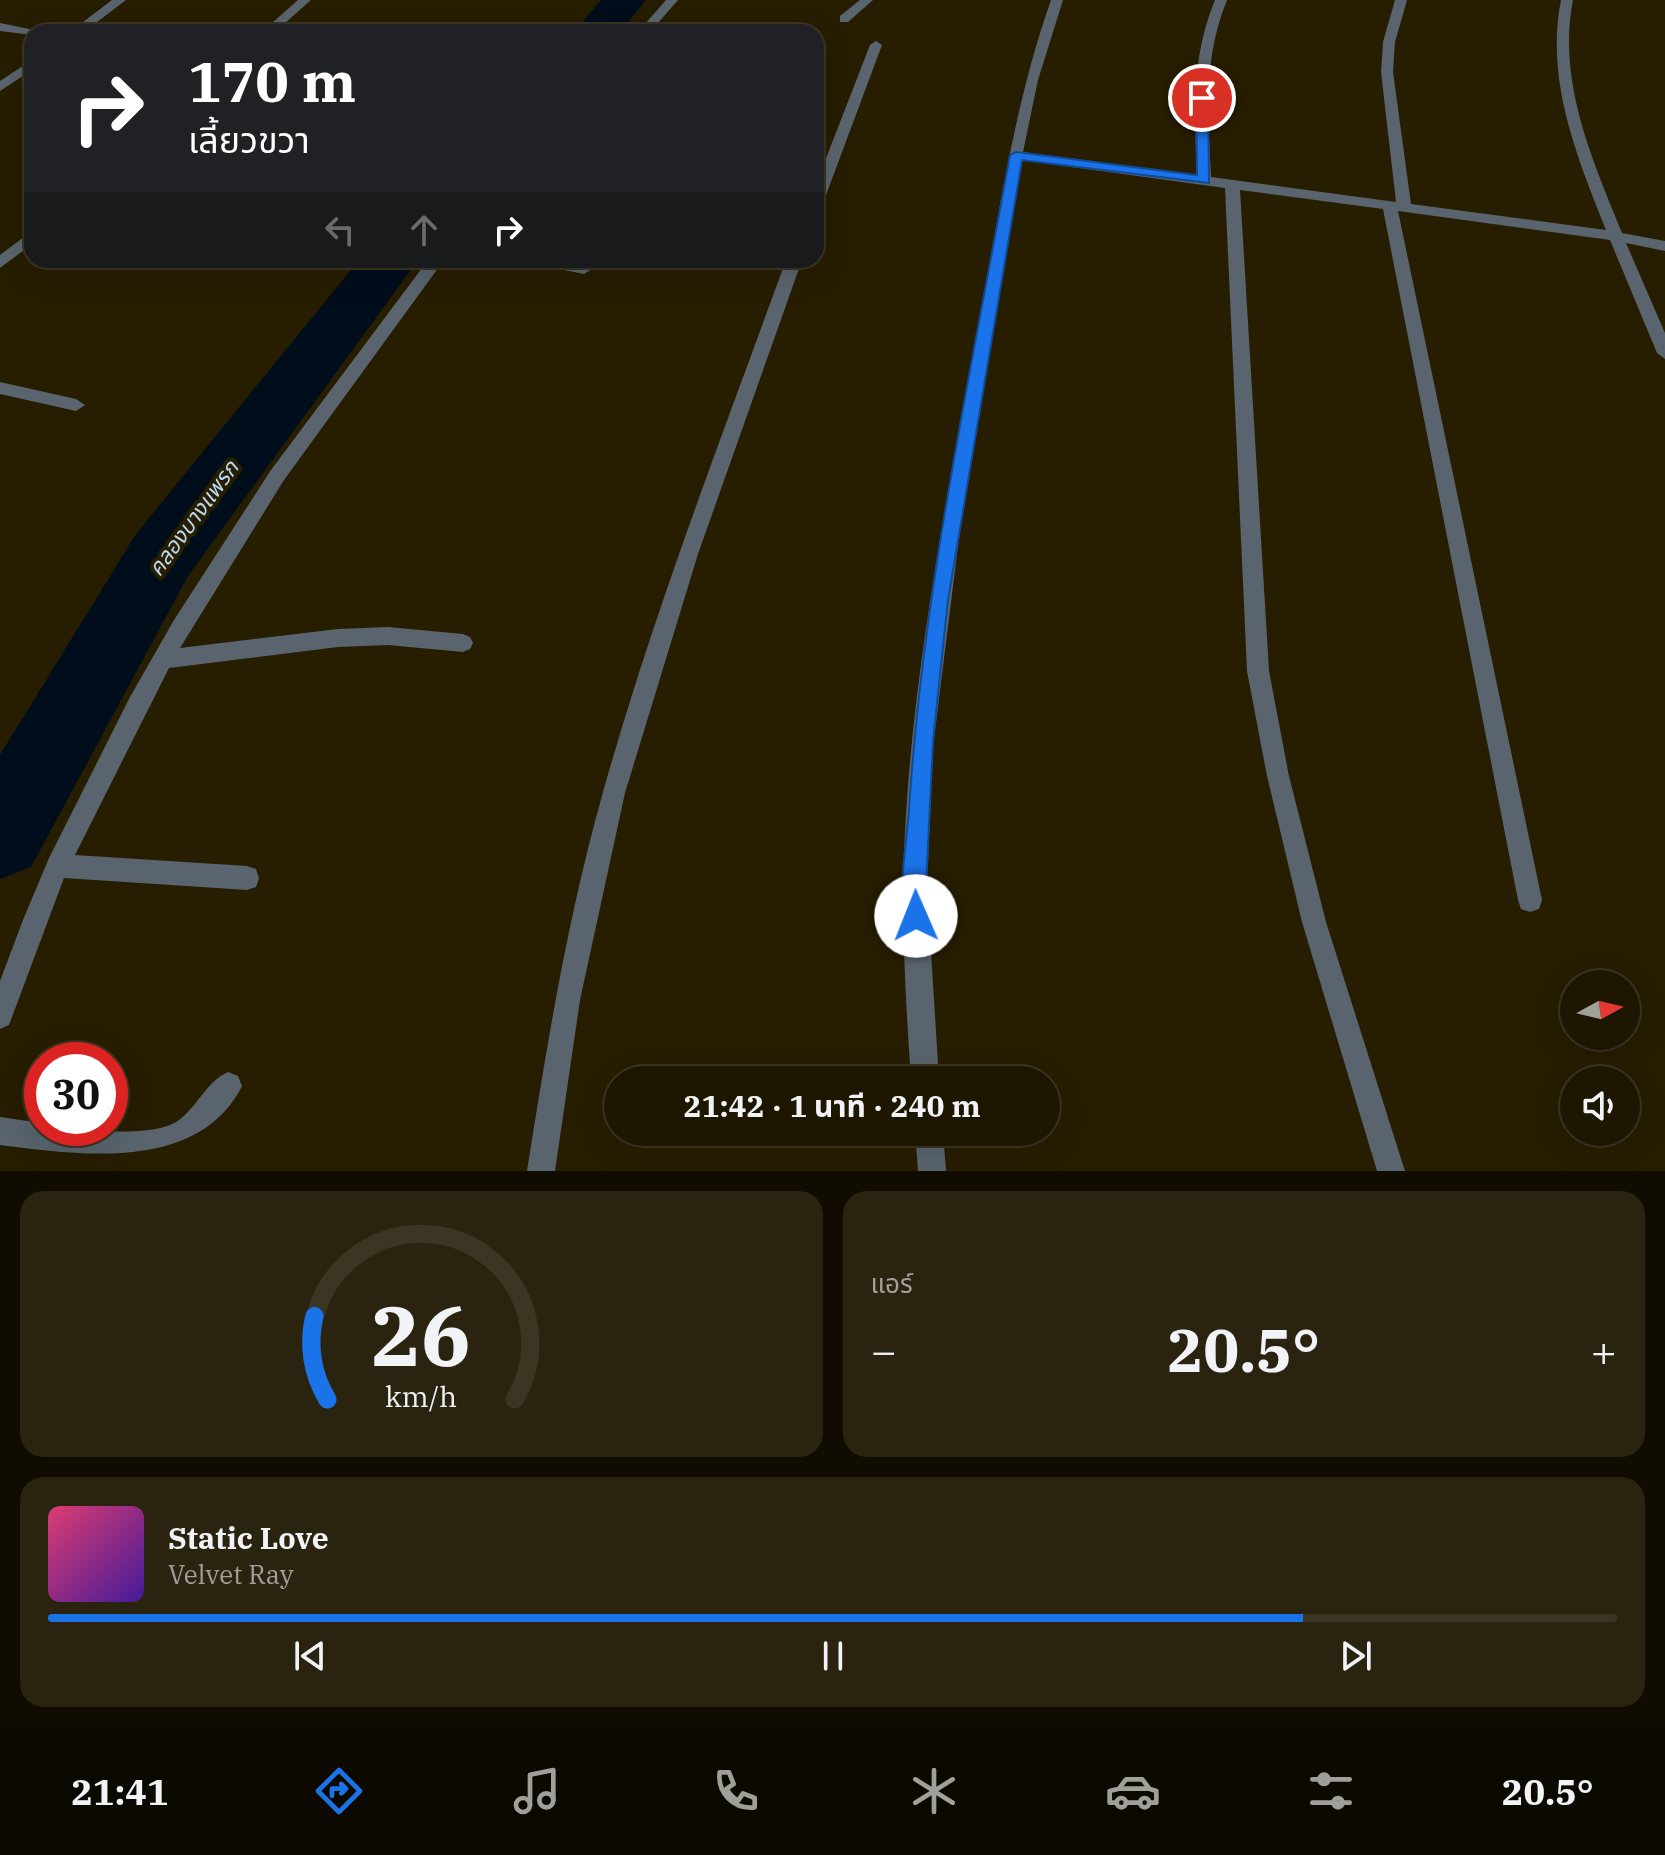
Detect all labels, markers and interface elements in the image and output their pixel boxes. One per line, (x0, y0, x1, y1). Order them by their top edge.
text: 170 m (188, 45, 356, 117)
icon: right (56, 56, 160, 160)
pin (1168, 64, 1236, 132)
icon: arrive (1180, 76, 1224, 120)
text: เลี้ยวขวา (188, 116, 310, 163)
icon: left (318, 208, 362, 252)
icon: ahead (402, 208, 446, 252)
icon: right (486, 208, 530, 252)
water label: คลองบางแพรก (141, 454, 245, 581)
position arrow (874, 874, 958, 958)
north arrow (1560, 970, 1640, 1050)
map controls (1560, 970, 1640, 1146)
speed limit sign: 30 (24, 1042, 128, 1146)
button: sound (1560, 1066, 1640, 1146)
text: 21:42 · 1 นาที · 240 m (683, 1086, 981, 1125)
text: แอร์ (871, 1266, 913, 1300)
text: 26 (371, 1281, 471, 1389)
text: 20.5° (1167, 1310, 1320, 1389)
text: − (871, 1322, 897, 1379)
text: + (1591, 1322, 1617, 1379)
text: km/h (385, 1378, 457, 1415)
text: Static Love (168, 1518, 329, 1557)
text: Velvet Ray (168, 1557, 294, 1591)
icon: previous (288, 1634, 332, 1678)
icon: pause (811, 1634, 855, 1678)
icon: next (1334, 1634, 1378, 1678)
icon: directions (311, 1763, 367, 1819)
icon: music (509, 1763, 565, 1819)
icon: phone (708, 1763, 764, 1819)
icon: climate (906, 1763, 962, 1819)
icon: car (1105, 1763, 1161, 1819)
icon: filters (1303, 1763, 1359, 1819)
text: 21:41 (71, 1768, 169, 1815)
text: 20.5° (1502, 1768, 1594, 1815)

